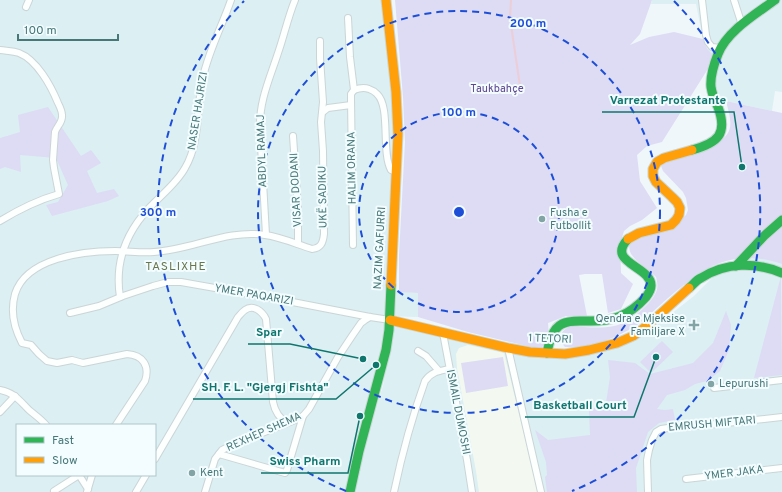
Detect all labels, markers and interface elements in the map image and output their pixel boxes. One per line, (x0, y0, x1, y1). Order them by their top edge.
scale bar (18, 16, 118, 42)
text: 200 m (510, 16, 546, 32)
text: 100 m (24, 23, 57, 39)
street label: NASER HAJRIZI (185, 71, 211, 151)
park label: Taukbahçe (470, 82, 524, 96)
callout: Varrezat Protestante (602, 88, 734, 112)
text: Varrezat Protestante (610, 93, 727, 109)
text: 100 m (442, 105, 476, 121)
street label: ABDYL RAMAJ (254, 114, 270, 188)
street label: HALIM ORANA (344, 132, 360, 204)
street label: VISAR DODANI (287, 153, 305, 227)
street label: UKË SADIKU (314, 166, 331, 228)
text: 300 m (140, 205, 176, 221)
centre of rings (452, 205, 466, 219)
street label: NAZIM GAFURRI (371, 206, 389, 290)
place label: Fusha e Futbollit (550, 206, 591, 233)
marker: Fusha e Futbollit (537, 214, 547, 224)
district label: TASLIXHE (145, 259, 207, 275)
street label: YMER PAQARIZI (213, 281, 295, 309)
place label: Qendra e Mjeksise Familjare X (595, 312, 685, 339)
marker: Qendra e Mjeksise Familjare X (688, 319, 700, 331)
callout: Spar (248, 320, 290, 344)
text: Spar (256, 325, 282, 341)
street label: 1 TETORI (528, 331, 572, 347)
street label: ISMAIL DUMOSHI (443, 368, 473, 456)
callout: SH. F. L. "Gjergj Fishta" (193, 375, 336, 399)
place label: Lepurushi (719, 377, 768, 391)
marker: Lepurushi (706, 379, 716, 389)
text: SH. F. L. "Gjergj Fishta" (201, 380, 329, 396)
callout: Basketball Court (525, 393, 634, 417)
text: Basketball Court (533, 398, 627, 414)
street label: REXHEP SHEMA (224, 409, 304, 455)
street label: EMRUSH MIFTARI (668, 413, 756, 435)
legend (16, 424, 156, 476)
text: Fast (52, 433, 74, 449)
callout: Swiss Pharm (261, 449, 348, 473)
text: Slow (52, 453, 78, 469)
text: Swiss Pharm (269, 454, 341, 470)
street label: YMER JAKA (704, 462, 764, 484)
place label: Kent (200, 466, 223, 480)
marker: Kent (187, 468, 197, 478)

